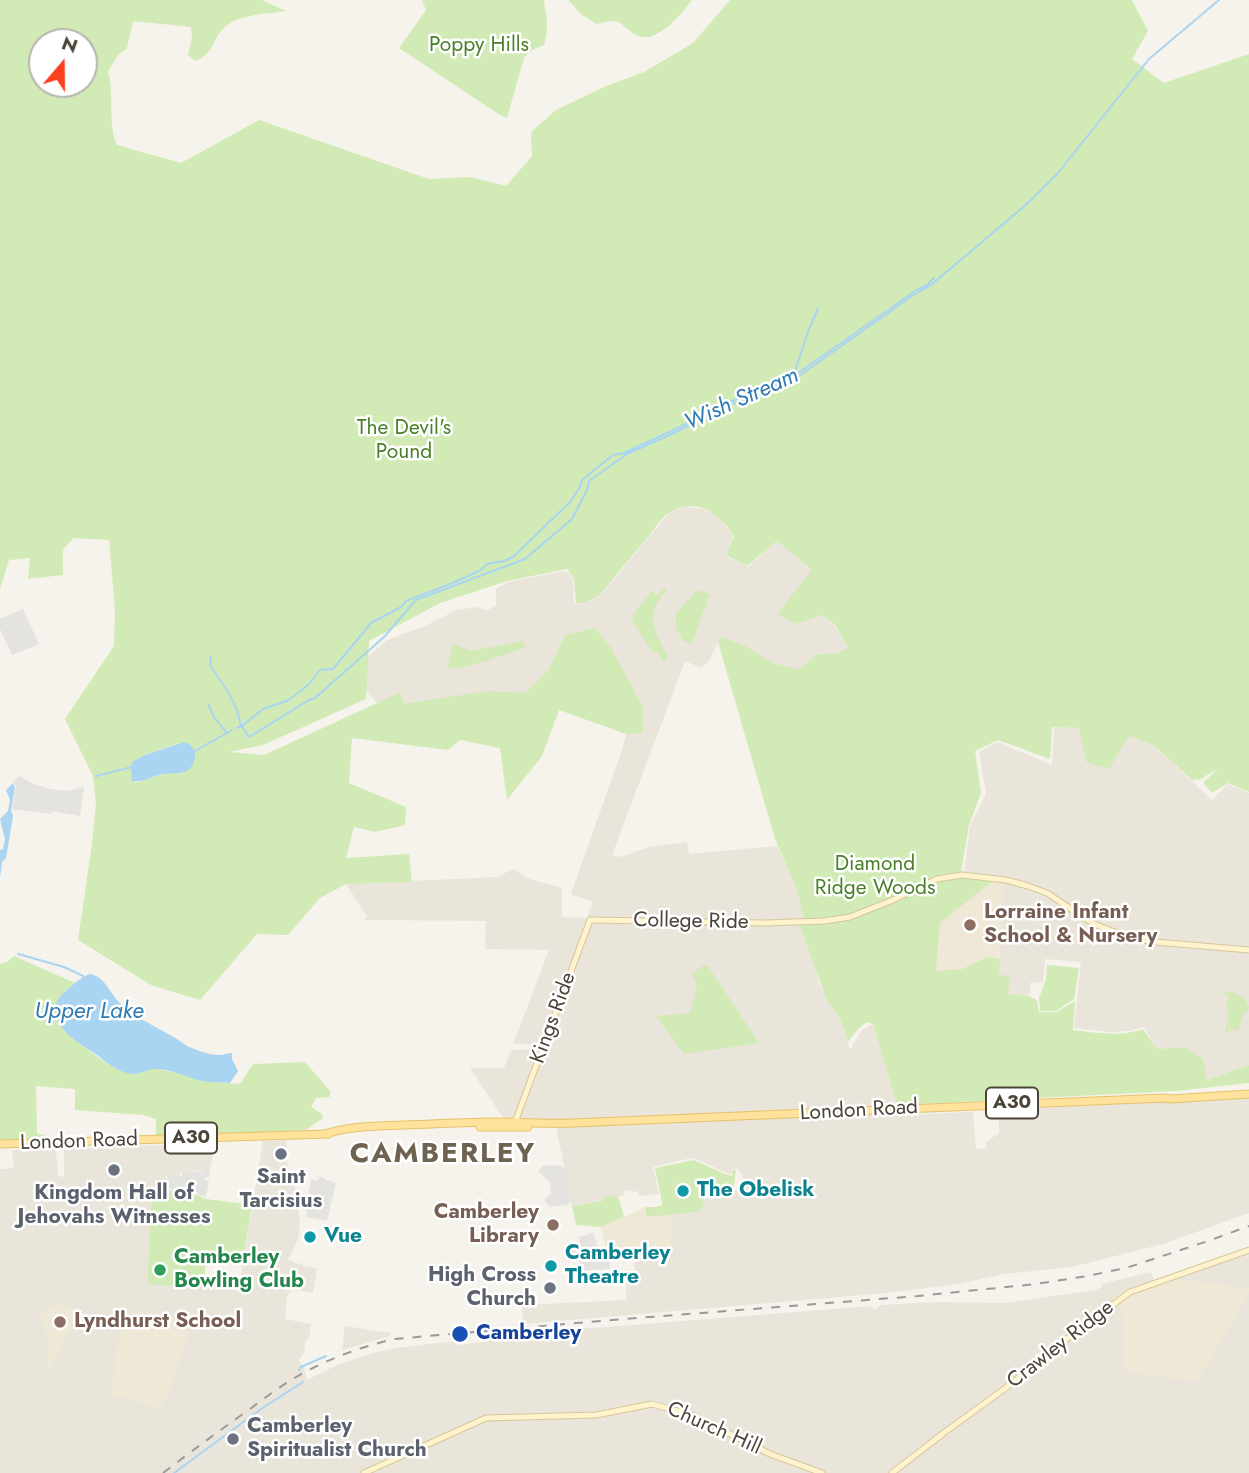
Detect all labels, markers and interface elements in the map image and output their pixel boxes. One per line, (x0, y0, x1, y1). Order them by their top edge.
north arrow (28, 28, 98, 98)
text: N (58, 29, 81, 60)
park label: Poppy Hills (429, 33, 529, 59)
water label: Wish Stream (681, 363, 803, 437)
park label: The Devil's Pound (357, 416, 451, 466)
park label: Diamond Ridge Woods (815, 852, 935, 902)
place label: Lorraine Infant School & Nursery (984, 900, 1157, 950)
street label: College Ride (633, 908, 749, 936)
marker: Lorraine Infant School & Nursery (962, 917, 978, 933)
street label: Kings Ride (526, 969, 582, 1067)
water label: Upper Lake (34, 998, 144, 1026)
road number: A30 (986, 1088, 1038, 1119)
street label: London Road (799, 1095, 919, 1127)
road number: A30 (165, 1122, 217, 1154)
street label: London Road (20, 1127, 138, 1157)
district label: CAMBERLEY (351, 1138, 535, 1172)
marker: Saint Tarcisius (273, 1146, 289, 1162)
marker: Kingdom Hall of Jehovahs Witnesses (106, 1162, 122, 1178)
place label: Saint Tarcisius (240, 1165, 322, 1215)
place label: The Obelisk (697, 1178, 814, 1204)
place label: Kingdom Hall of Jehovahs Witnesses (18, 1181, 210, 1231)
marker: The Obelisk (675, 1183, 691, 1199)
place label: Camberley Library (434, 1200, 539, 1250)
marker: Camberley Library (545, 1217, 561, 1233)
place label: Vue (324, 1224, 362, 1250)
marker: Vue (302, 1229, 318, 1245)
place label: Camberley Theatre (565, 1241, 670, 1291)
place label: Camberley Bowling Club (174, 1245, 304, 1295)
marker: Camberley Theatre (543, 1258, 559, 1274)
marker: Camberley Bowling Club (152, 1262, 168, 1278)
place label: High Cross Church (428, 1263, 536, 1313)
marker: High Cross Church (542, 1280, 558, 1296)
street label: Crawley Ridge (1003, 1295, 1119, 1395)
place label: Lyndhurst School (74, 1309, 241, 1335)
marker: Lyndhurst School (52, 1314, 68, 1330)
place label: Camberley (476, 1321, 581, 1347)
marker: Camberley (450, 1324, 470, 1344)
street label: Church Hill (663, 1397, 765, 1461)
place label: Camberley Spiritualist Church (247, 1414, 427, 1464)
marker: Camberley Spiritualist Church (225, 1431, 241, 1447)

